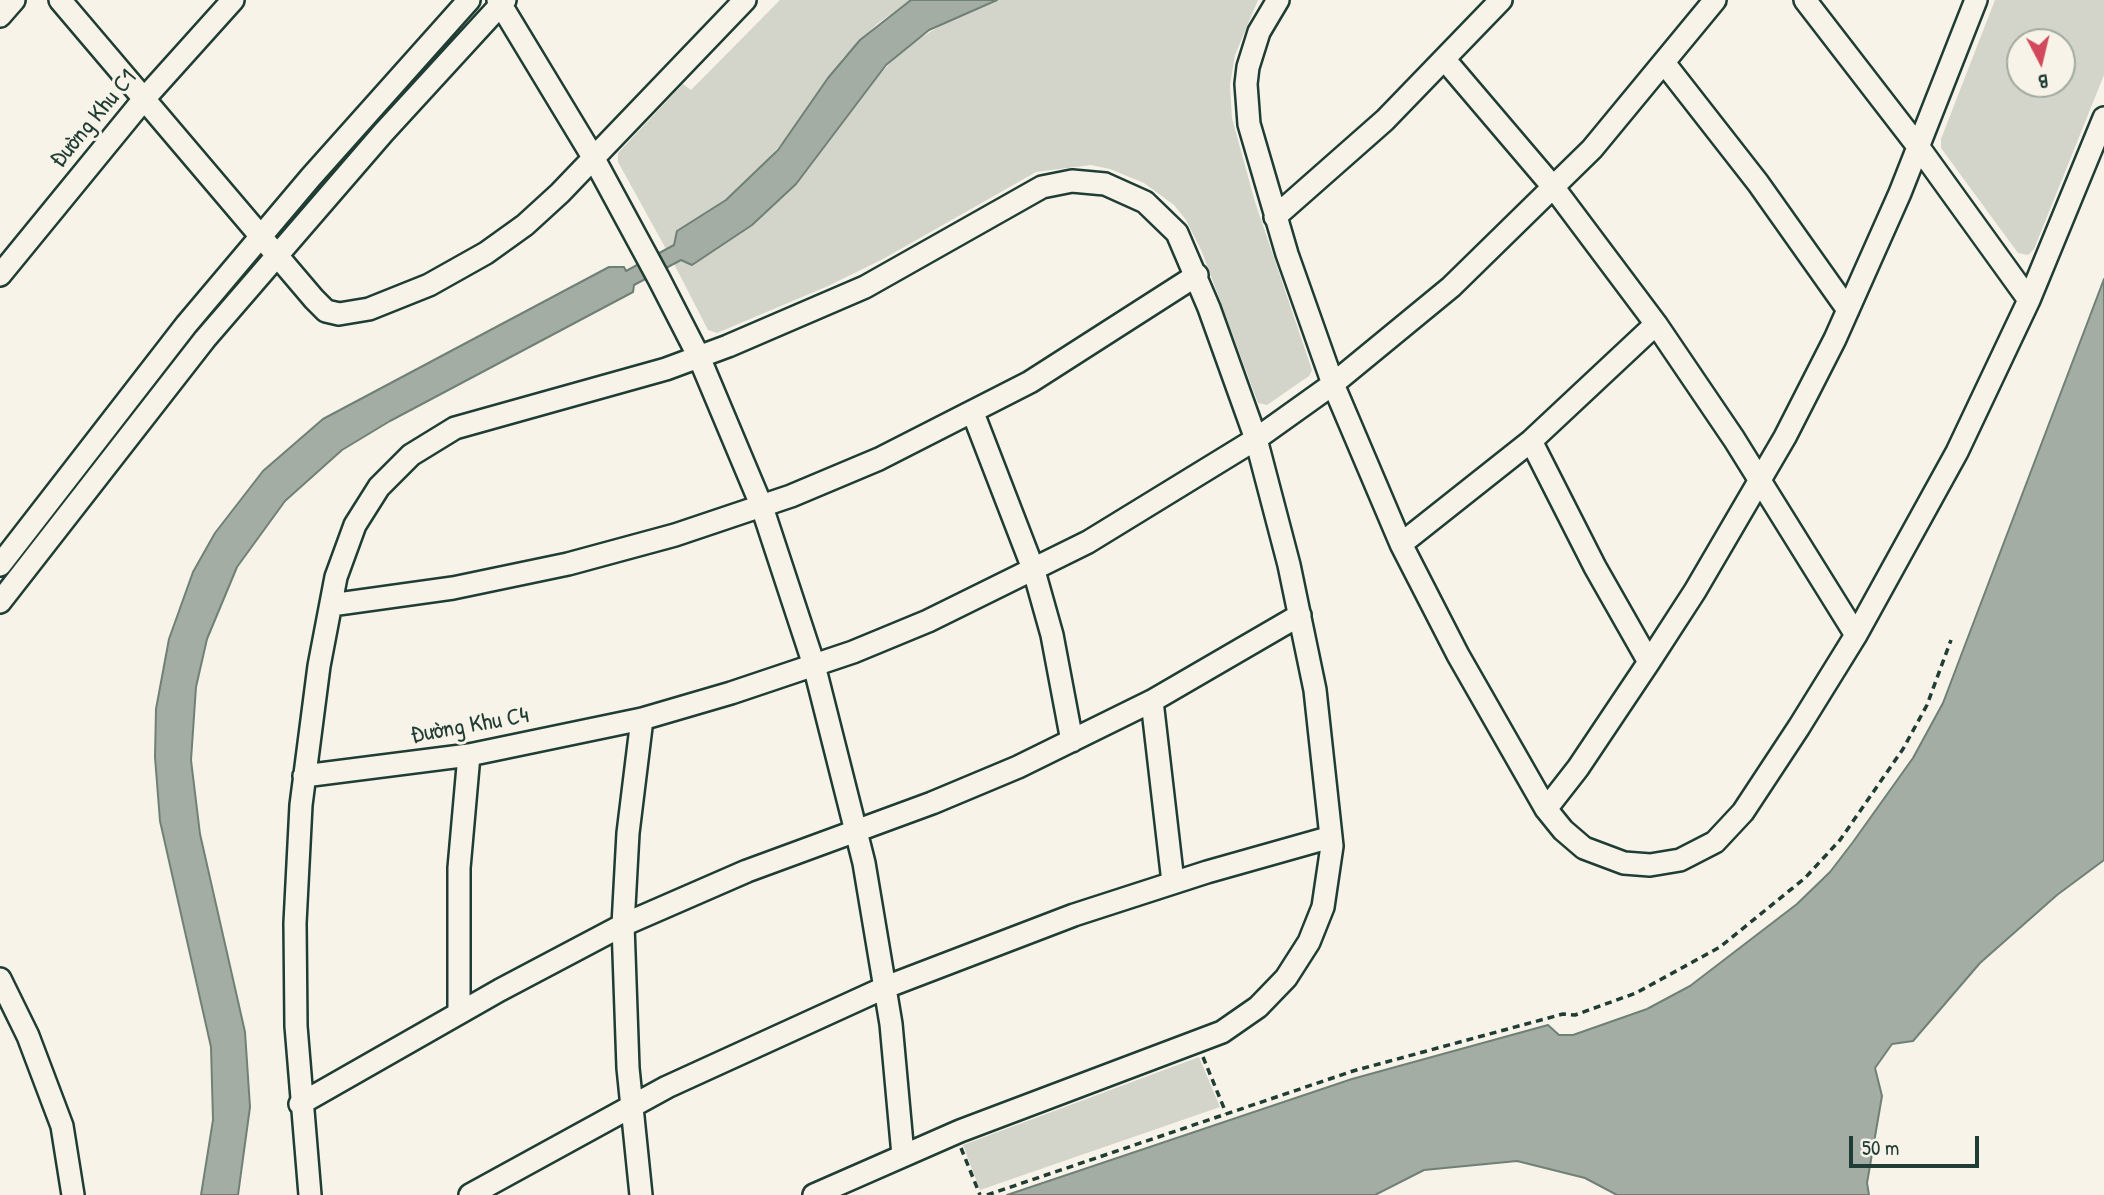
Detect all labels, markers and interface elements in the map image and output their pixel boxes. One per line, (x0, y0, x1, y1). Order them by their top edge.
north arrow (2006, 28, 2076, 98)
street label: Đường Khu C1 (45, 64, 143, 174)
text: B (2037, 68, 2050, 95)
street label: Đường Khu C4 (409, 701, 531, 751)
scale bar (1852, 1122, 1982, 1166)
text: 50 m (1862, 1133, 1899, 1162)

